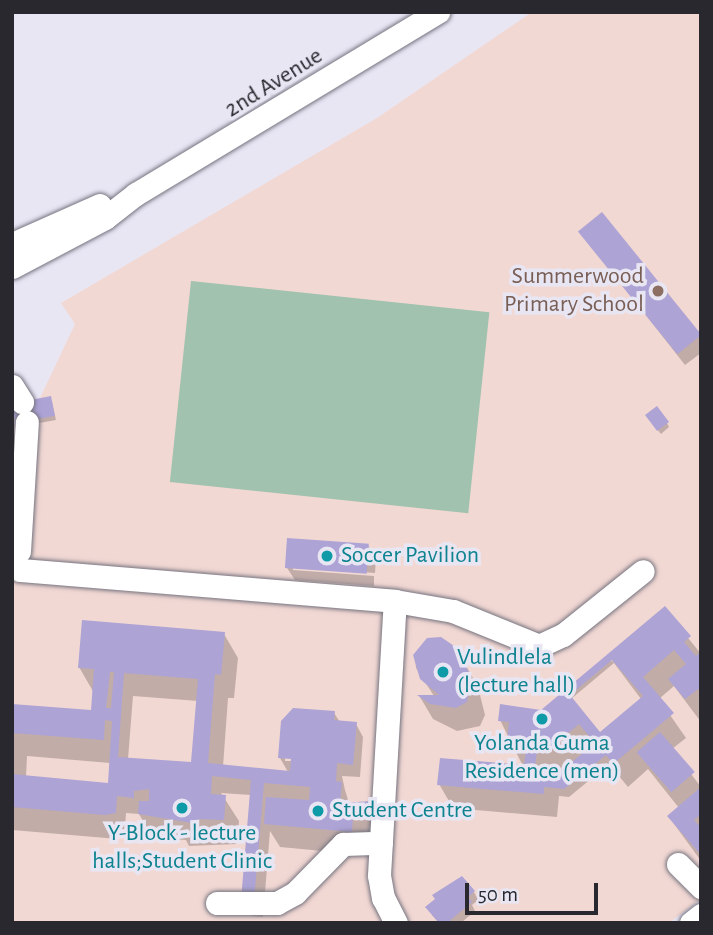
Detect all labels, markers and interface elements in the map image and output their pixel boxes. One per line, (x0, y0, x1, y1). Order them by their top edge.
street label: 2nd Avenue (220, 42, 328, 124)
place label: Summerwood Primary School (504, 263, 644, 319)
marker: Summerwood Primary School (650, 283, 666, 299)
place label: Soccer Pavilion (341, 542, 479, 570)
marker: Soccer Pavilion (319, 548, 335, 564)
place label: Vulindlela (lecture hall) (457, 644, 575, 700)
marker: Vulindlela (lecture hall) (435, 664, 451, 680)
marker: Yolanda Guma Residence (men) (534, 711, 550, 727)
place label: Yolanda Guma Residence (men) (464, 730, 620, 786)
place label: Student Centre (332, 797, 473, 825)
marker: Y-Block - lecture halls;Student Clinic (174, 800, 190, 816)
marker: Student Centre (310, 803, 326, 819)
place label: Y-Block - lecture halls;Student Clinic (92, 820, 272, 876)
scale bar (468, 869, 601, 913)
text: 50 m (478, 884, 518, 905)

